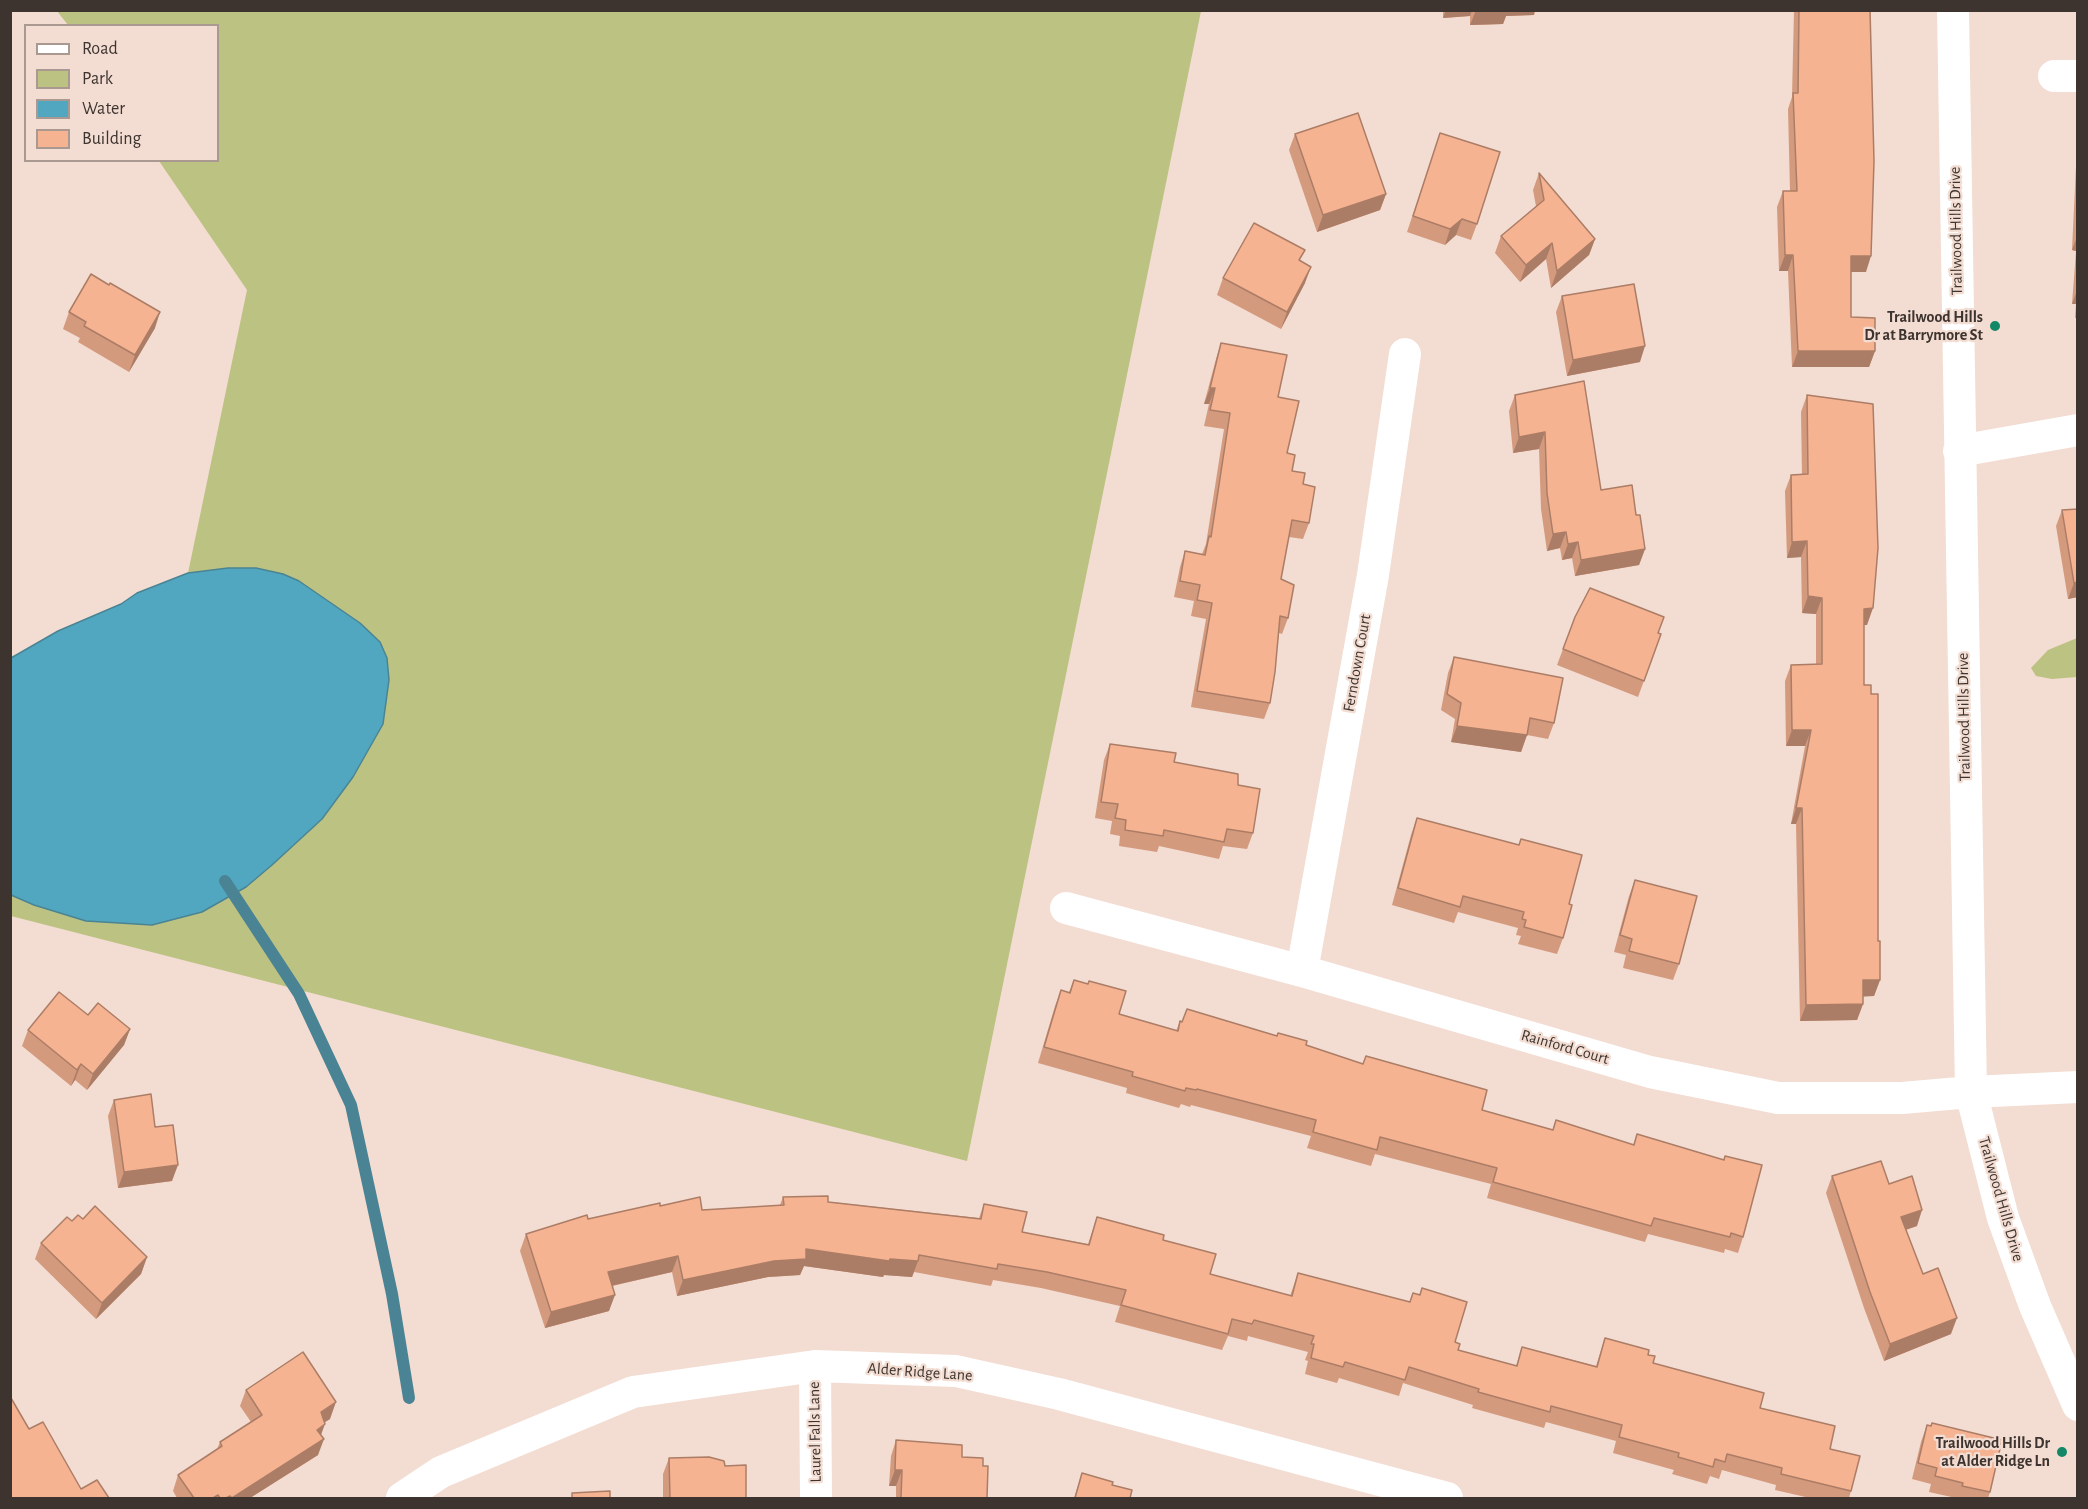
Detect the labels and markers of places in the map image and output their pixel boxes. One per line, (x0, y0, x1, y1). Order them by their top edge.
place label: Trailwood Hills Dr at Barrymore St (1864, 307, 1983, 345)
marker: Trailwood Hills Dr at Barrymore St (1988, 319, 2002, 333)
place label: Trailwood Hills Dr at Alder Ridge Ln (1935, 1433, 2050, 1471)
marker: Trailwood Hills Dr at Alder Ridge Ln (2055, 1445, 2069, 1459)

